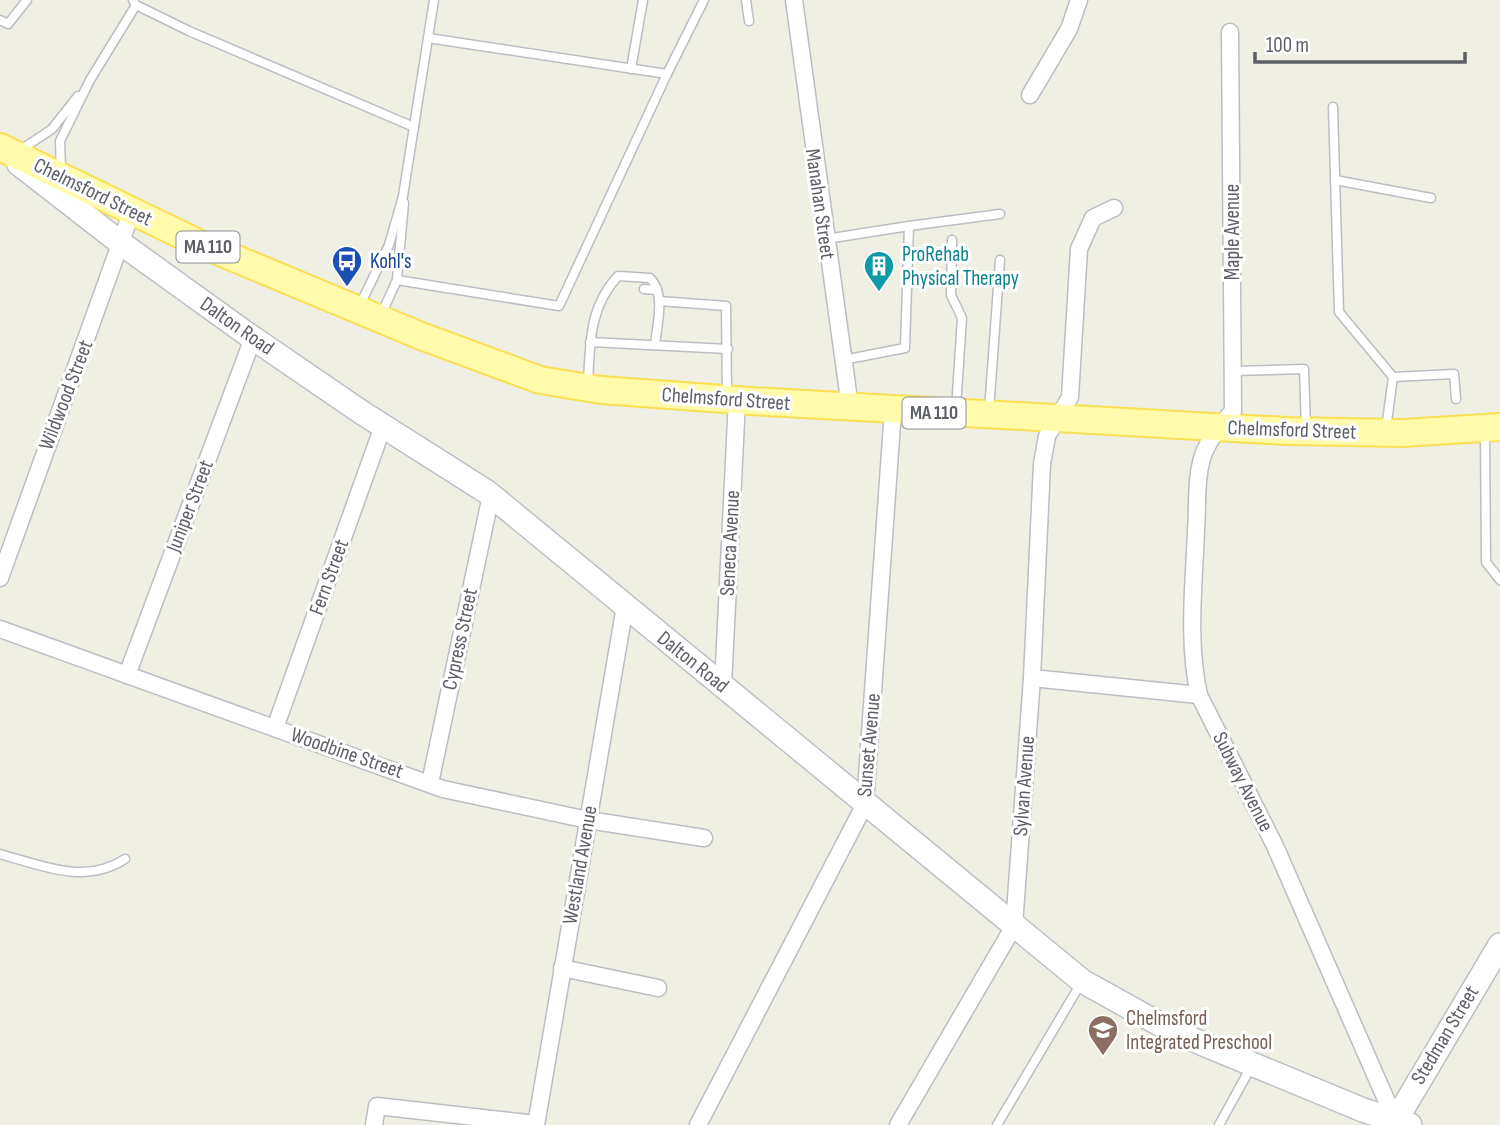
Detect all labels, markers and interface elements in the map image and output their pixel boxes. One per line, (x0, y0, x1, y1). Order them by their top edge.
scale bar (1255, 21, 1465, 65)
text: 100 m (1266, 33, 1309, 58)
street label: Manahan Street (800, 147, 840, 261)
street label: Chelmsford Street (30, 152, 156, 232)
street label: Maple Avenue (1220, 184, 1245, 280)
road number: MA 110 (176, 232, 240, 262)
place label: ProRehab Physical Therapy (902, 242, 1019, 291)
bus stop icon: Kohl's (330, 244, 364, 288)
place label: Kohl's (370, 249, 412, 274)
building icon: ProRehab Physical Therapy (862, 249, 896, 293)
street label: Dalton Road (195, 292, 279, 360)
street label: Wildwood Street (34, 336, 98, 454)
street label: Chelmsford Street (661, 382, 791, 416)
road number: MA 110 (902, 398, 965, 428)
street label: Chelmsford Street (1227, 415, 1357, 445)
street label: Juniper Street (161, 456, 219, 557)
street label: Seneca Avenue (715, 490, 745, 596)
street label: Fern Street (304, 536, 354, 618)
street label: Cypress Street (437, 586, 483, 692)
street label: Dalton Road (652, 626, 734, 698)
street label: Sunset Avenue (852, 692, 886, 798)
street label: Woodbine Street (288, 722, 406, 784)
street label: Subway Avenue (1207, 728, 1279, 836)
street label: Sylvan Avenue (1008, 735, 1040, 837)
street label: Westland Avenue (557, 804, 603, 926)
street label: Stedman Street (1406, 981, 1484, 1089)
place label: Chelmsford Integrated Preschool (1126, 1006, 1272, 1055)
school or university icon: Chelmsford Integrated Preschool (1086, 1013, 1120, 1057)

